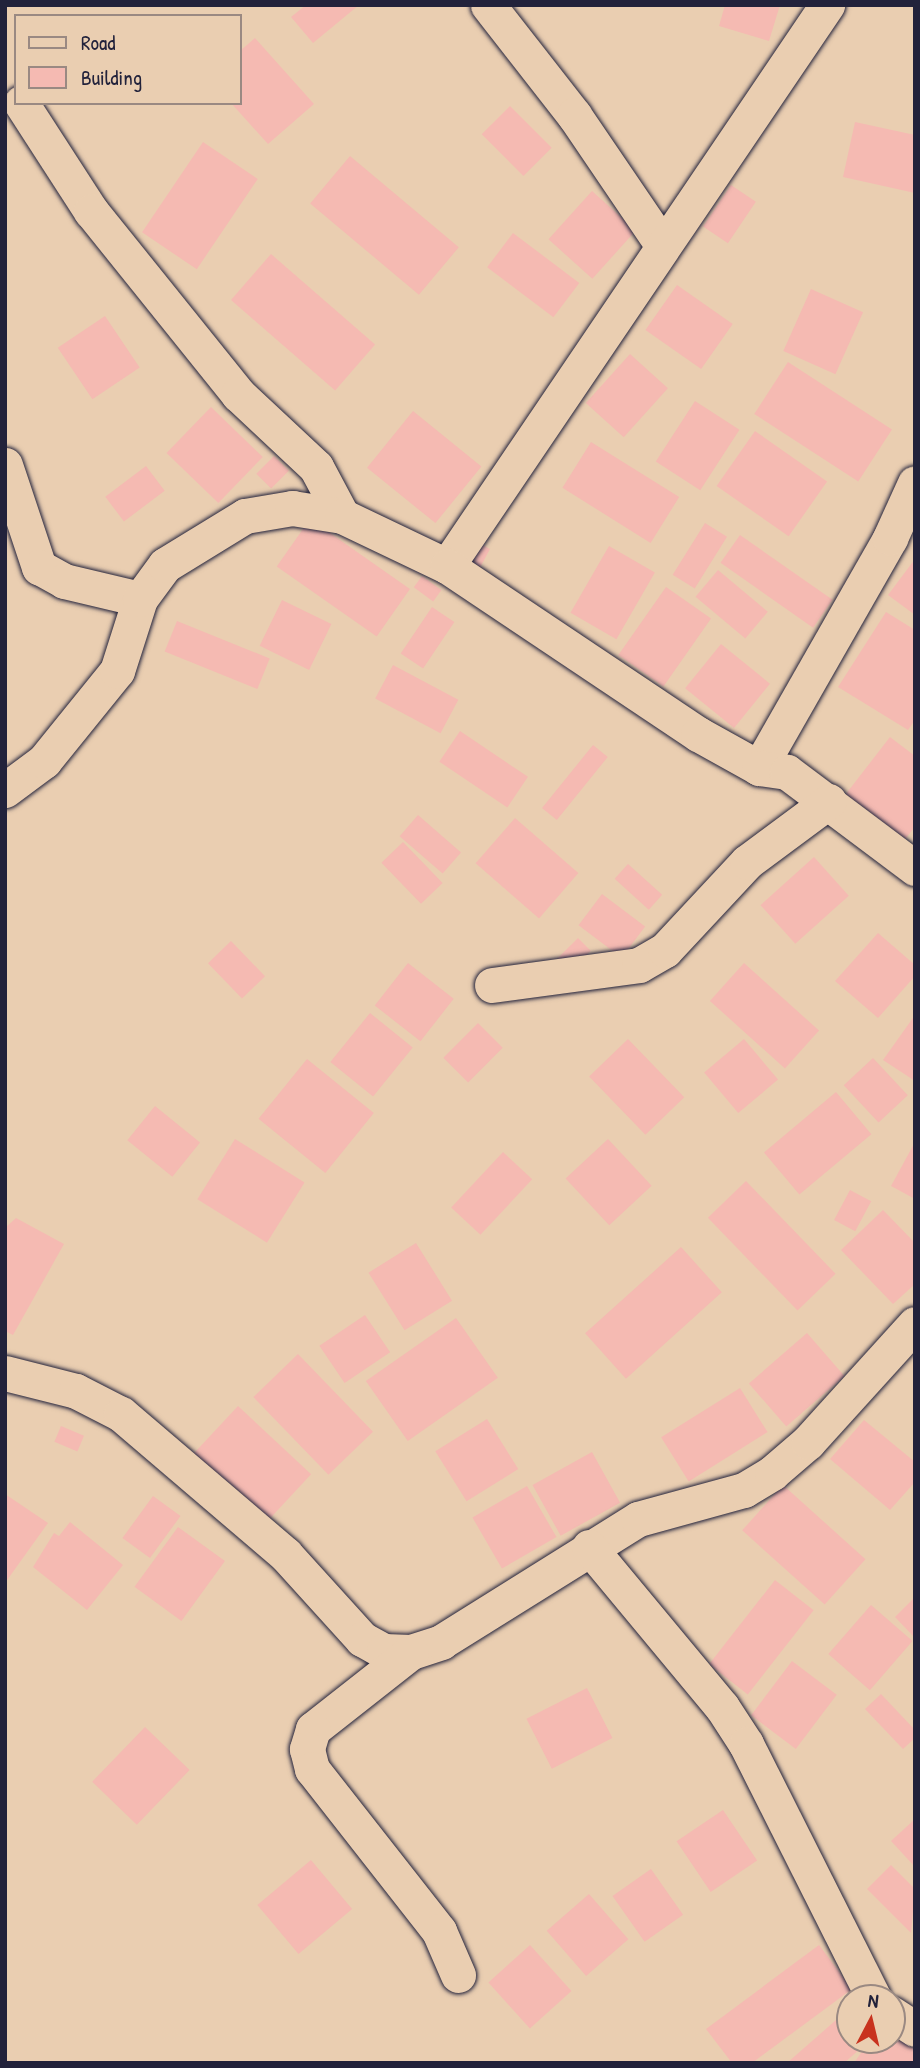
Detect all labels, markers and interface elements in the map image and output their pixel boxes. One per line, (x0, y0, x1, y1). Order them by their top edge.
legend (14, 14, 242, 105)
text: Road (81, 28, 115, 57)
text: Building (81, 63, 142, 92)
north arrow (836, 1984, 906, 2054)
text: N (867, 1987, 880, 2014)

